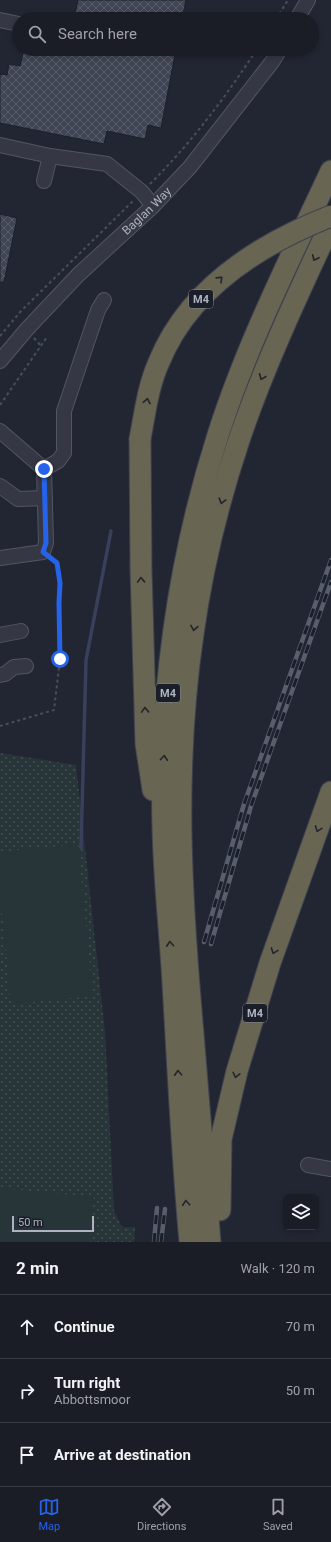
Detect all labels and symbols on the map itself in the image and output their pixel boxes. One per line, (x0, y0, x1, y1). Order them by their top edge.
street label: Baglan Way (119, 184, 174, 238)
one-way arrow (311, 255, 319, 262)
one-way arrow (215, 277, 223, 284)
road number: M4 (189, 290, 213, 308)
one-way arrow (259, 374, 267, 381)
one-way arrow (143, 398, 151, 404)
route end (35, 460, 53, 478)
one-way arrow (218, 497, 226, 504)
one-way arrow (137, 577, 146, 583)
one-way arrow (190, 625, 199, 631)
route start (51, 650, 69, 668)
road number: M4 (156, 684, 180, 702)
one-way arrow (141, 707, 149, 713)
one-way arrow (159, 755, 168, 761)
one-way arrow (314, 825, 323, 832)
one-way arrow (166, 941, 175, 947)
one-way arrow (271, 947, 279, 954)
road number: M4 (243, 1004, 267, 1022)
one-way arrow (173, 1070, 182, 1076)
one-way arrow (233, 1072, 241, 1079)
one-way arrow (182, 1200, 191, 1206)
scale bar (12, 1214, 94, 1233)

